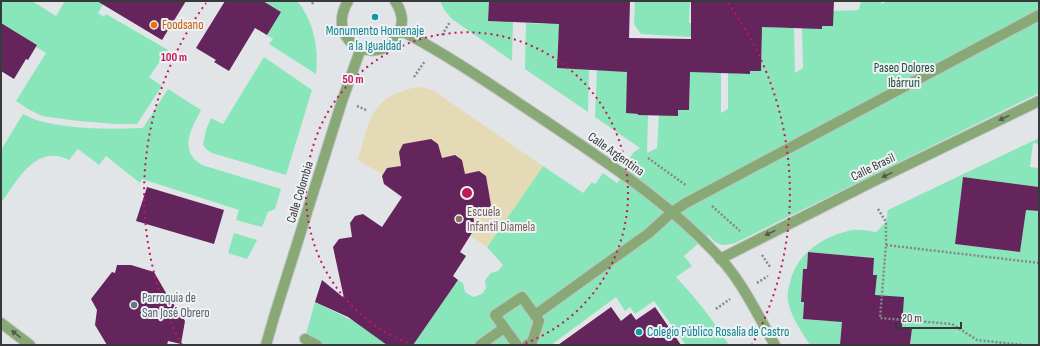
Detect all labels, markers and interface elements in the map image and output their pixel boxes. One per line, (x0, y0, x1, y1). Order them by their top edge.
marker: Monumento Homenaje a la Igualdad (370, 12, 380, 22)
place label: Foodsano (162, 17, 204, 33)
marker: Foodsano (149, 20, 159, 30)
place label: Monumento Homenaje a la Igualdad (326, 23, 424, 54)
text: 100 m (161, 50, 187, 65)
park label: Paseo Dolores Ibárruri (874, 60, 935, 91)
text: 50 m (343, 72, 363, 87)
one-way arrow (998, 115, 1010, 121)
street label: Calle Argentina (585, 129, 647, 179)
street label: Calle Brasil (848, 149, 898, 185)
street label: Calle Colombia (283, 159, 317, 225)
one-way arrow (881, 172, 893, 178)
centre of rings (460, 186, 474, 200)
place label: Escuela Infantil Diamela (467, 204, 535, 235)
marker: Escuela Infantil Diamela (454, 214, 464, 224)
one-way arrow (765, 230, 776, 236)
place label: Parroquia de San José Obrero (142, 290, 210, 321)
marker: Parroquia de San José Obrero (129, 300, 139, 310)
scale bar (896, 304, 961, 330)
text: 20 m (902, 311, 922, 326)
place label: Colegio Público Rosalía de Castro (647, 324, 789, 340)
marker: Colegio Público Rosalía de Castro (634, 327, 644, 337)
one-way arrow (10, 330, 21, 338)

